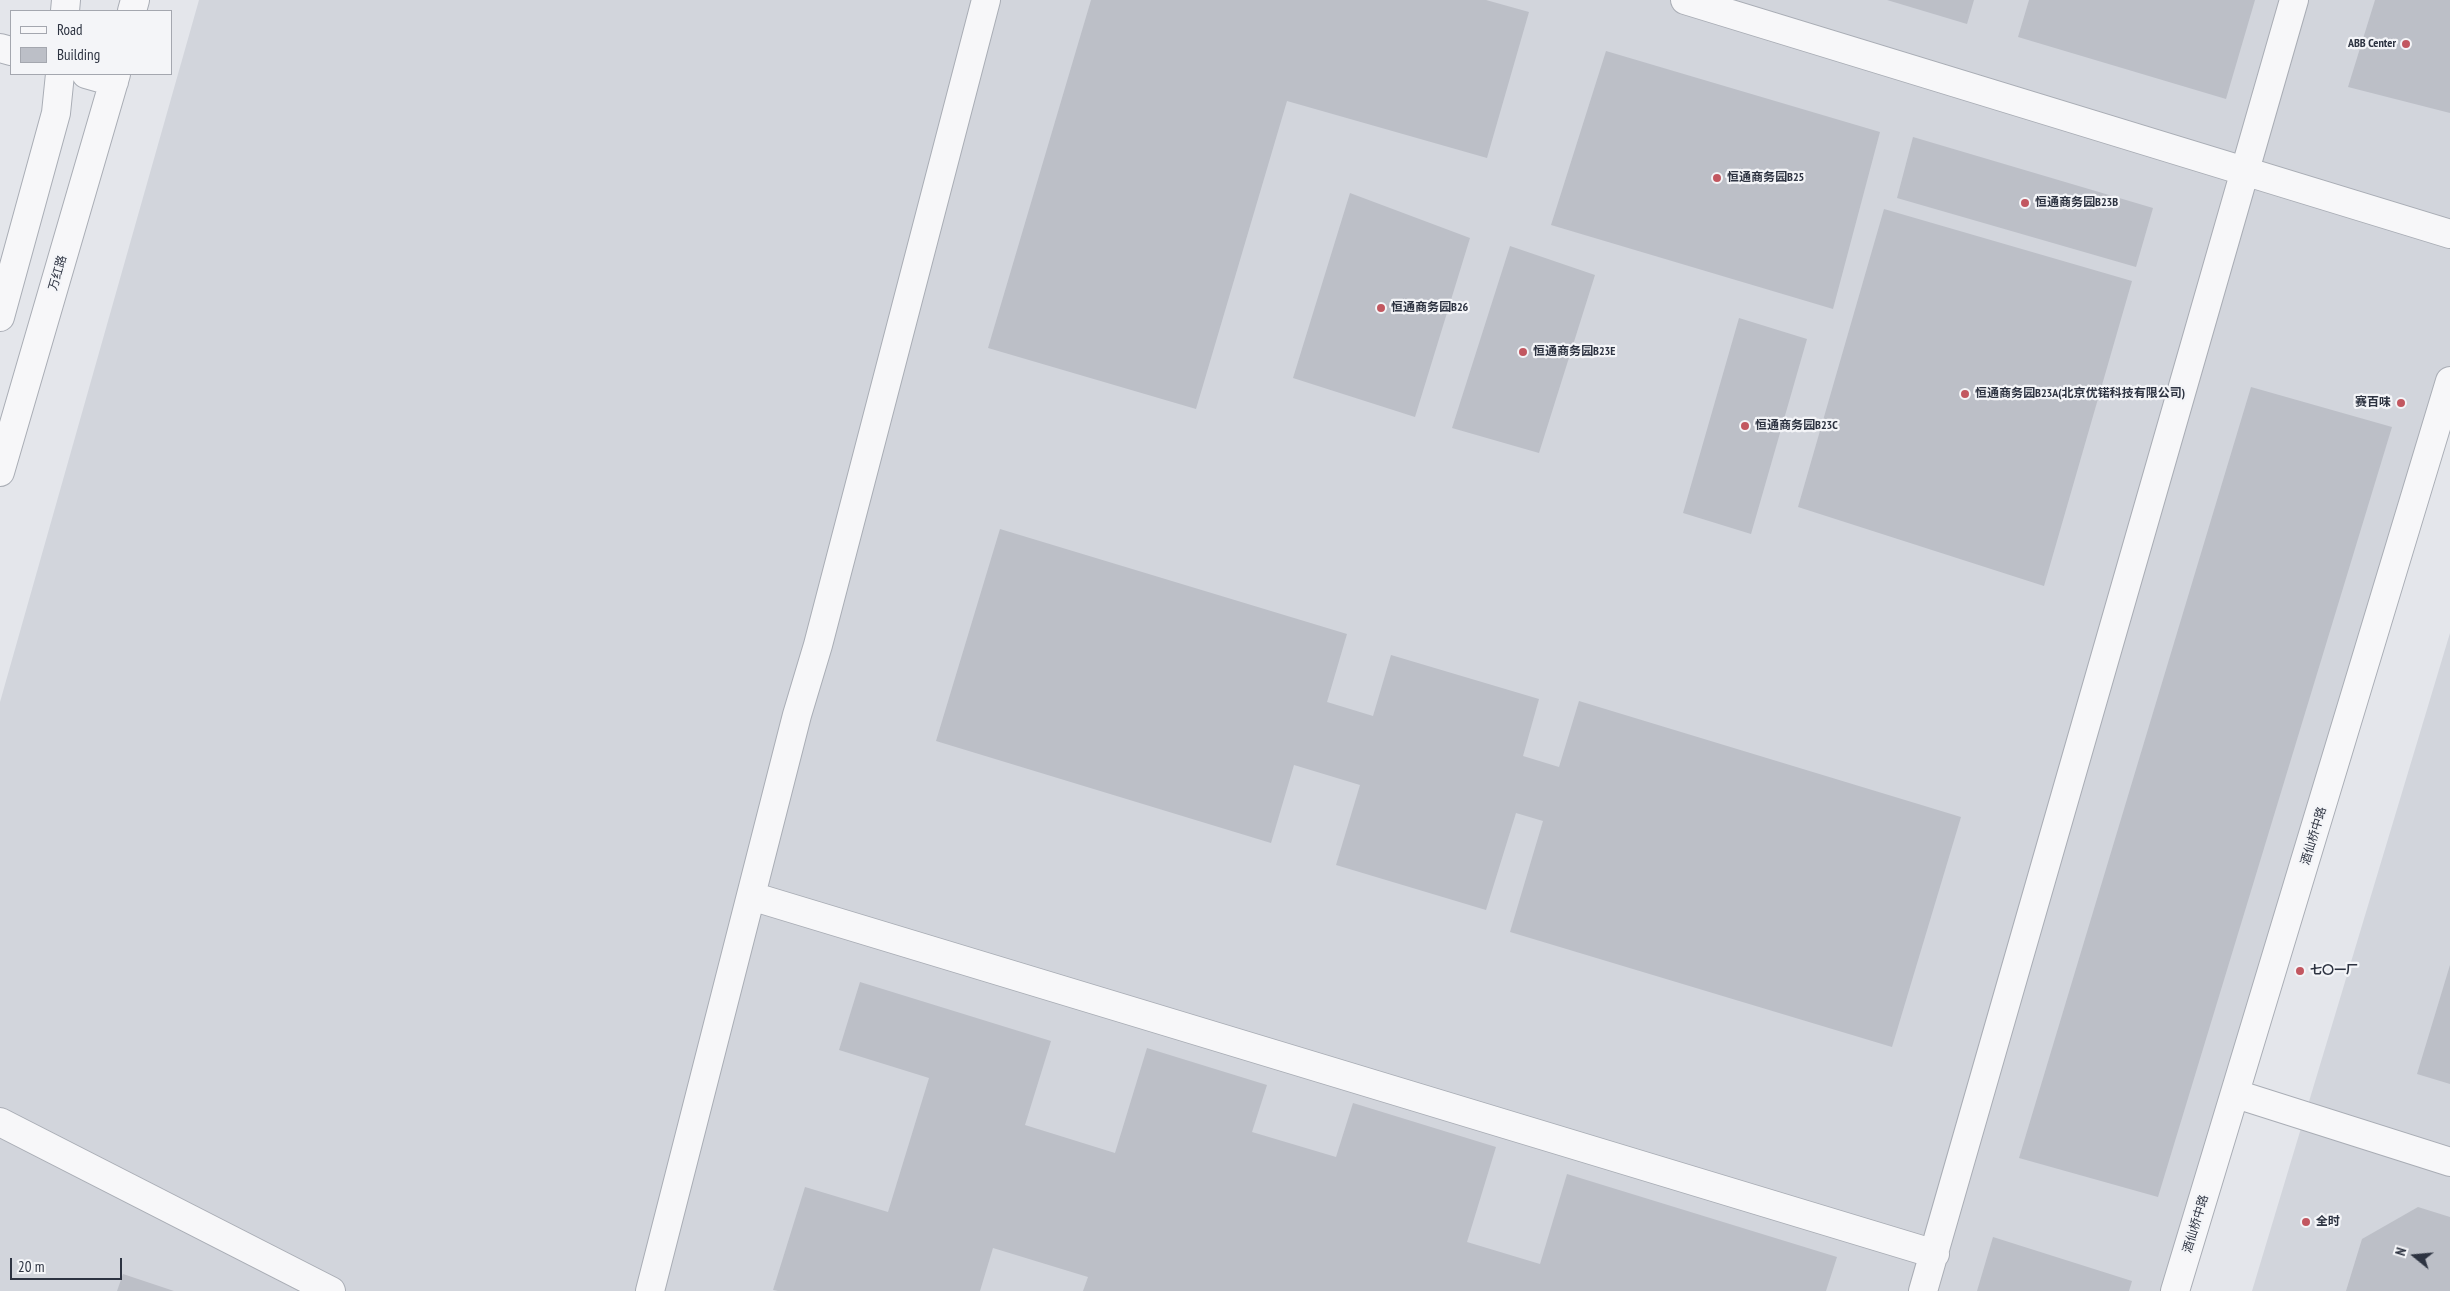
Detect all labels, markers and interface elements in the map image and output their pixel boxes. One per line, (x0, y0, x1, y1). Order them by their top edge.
legend (10, 10, 172, 75)
text: Road (57, 20, 83, 39)
place label: ABB Center (2348, 37, 2396, 51)
marker: ABB Center (2400, 38, 2412, 50)
text: Building (57, 45, 100, 64)
place label: 恒通商务园B25 (1727, 171, 1804, 185)
marker: 恒通商务园B25 (1711, 172, 1723, 184)
place label: 恒通商务园B23B (2035, 196, 2118, 210)
marker: 恒通商务园B23B (2019, 197, 2031, 209)
street label: 万红路 (46, 254, 70, 292)
place label: 恒通商务园B26 (1391, 301, 1468, 315)
marker: 恒通商务园B26 (1375, 302, 1387, 314)
place label: 恒通商务园B23E (1533, 345, 1616, 359)
marker: 恒通商务园B23E (1517, 346, 1529, 358)
place label: 恒通商务园B23A(北京优锘科技有限公司) (1975, 387, 2185, 401)
marker: 恒通商务园B23A(北京优锘科技有限公司) (1959, 388, 1971, 400)
place label: 赛百味 (2355, 396, 2391, 410)
marker: 赛百味 (2395, 397, 2407, 409)
place label: 恒通商务园B23C (1755, 419, 1838, 433)
marker: 恒通商务园B23C (1739, 420, 1751, 432)
street label: 酒仙桥中路 (2298, 805, 2330, 867)
place label: 七〇一厂 (2310, 964, 2358, 978)
marker: 七〇一厂 (2294, 965, 2306, 977)
street label: 酒仙桥中路 (2180, 1193, 2212, 1255)
place label: 全时 (2316, 1215, 2340, 1229)
marker: 全时 (2300, 1216, 2312, 1228)
north arrow (2390, 1231, 2440, 1281)
text: N (2391, 1245, 2410, 1258)
scale bar (12, 1248, 125, 1280)
text: 20 m (18, 1257, 44, 1276)

